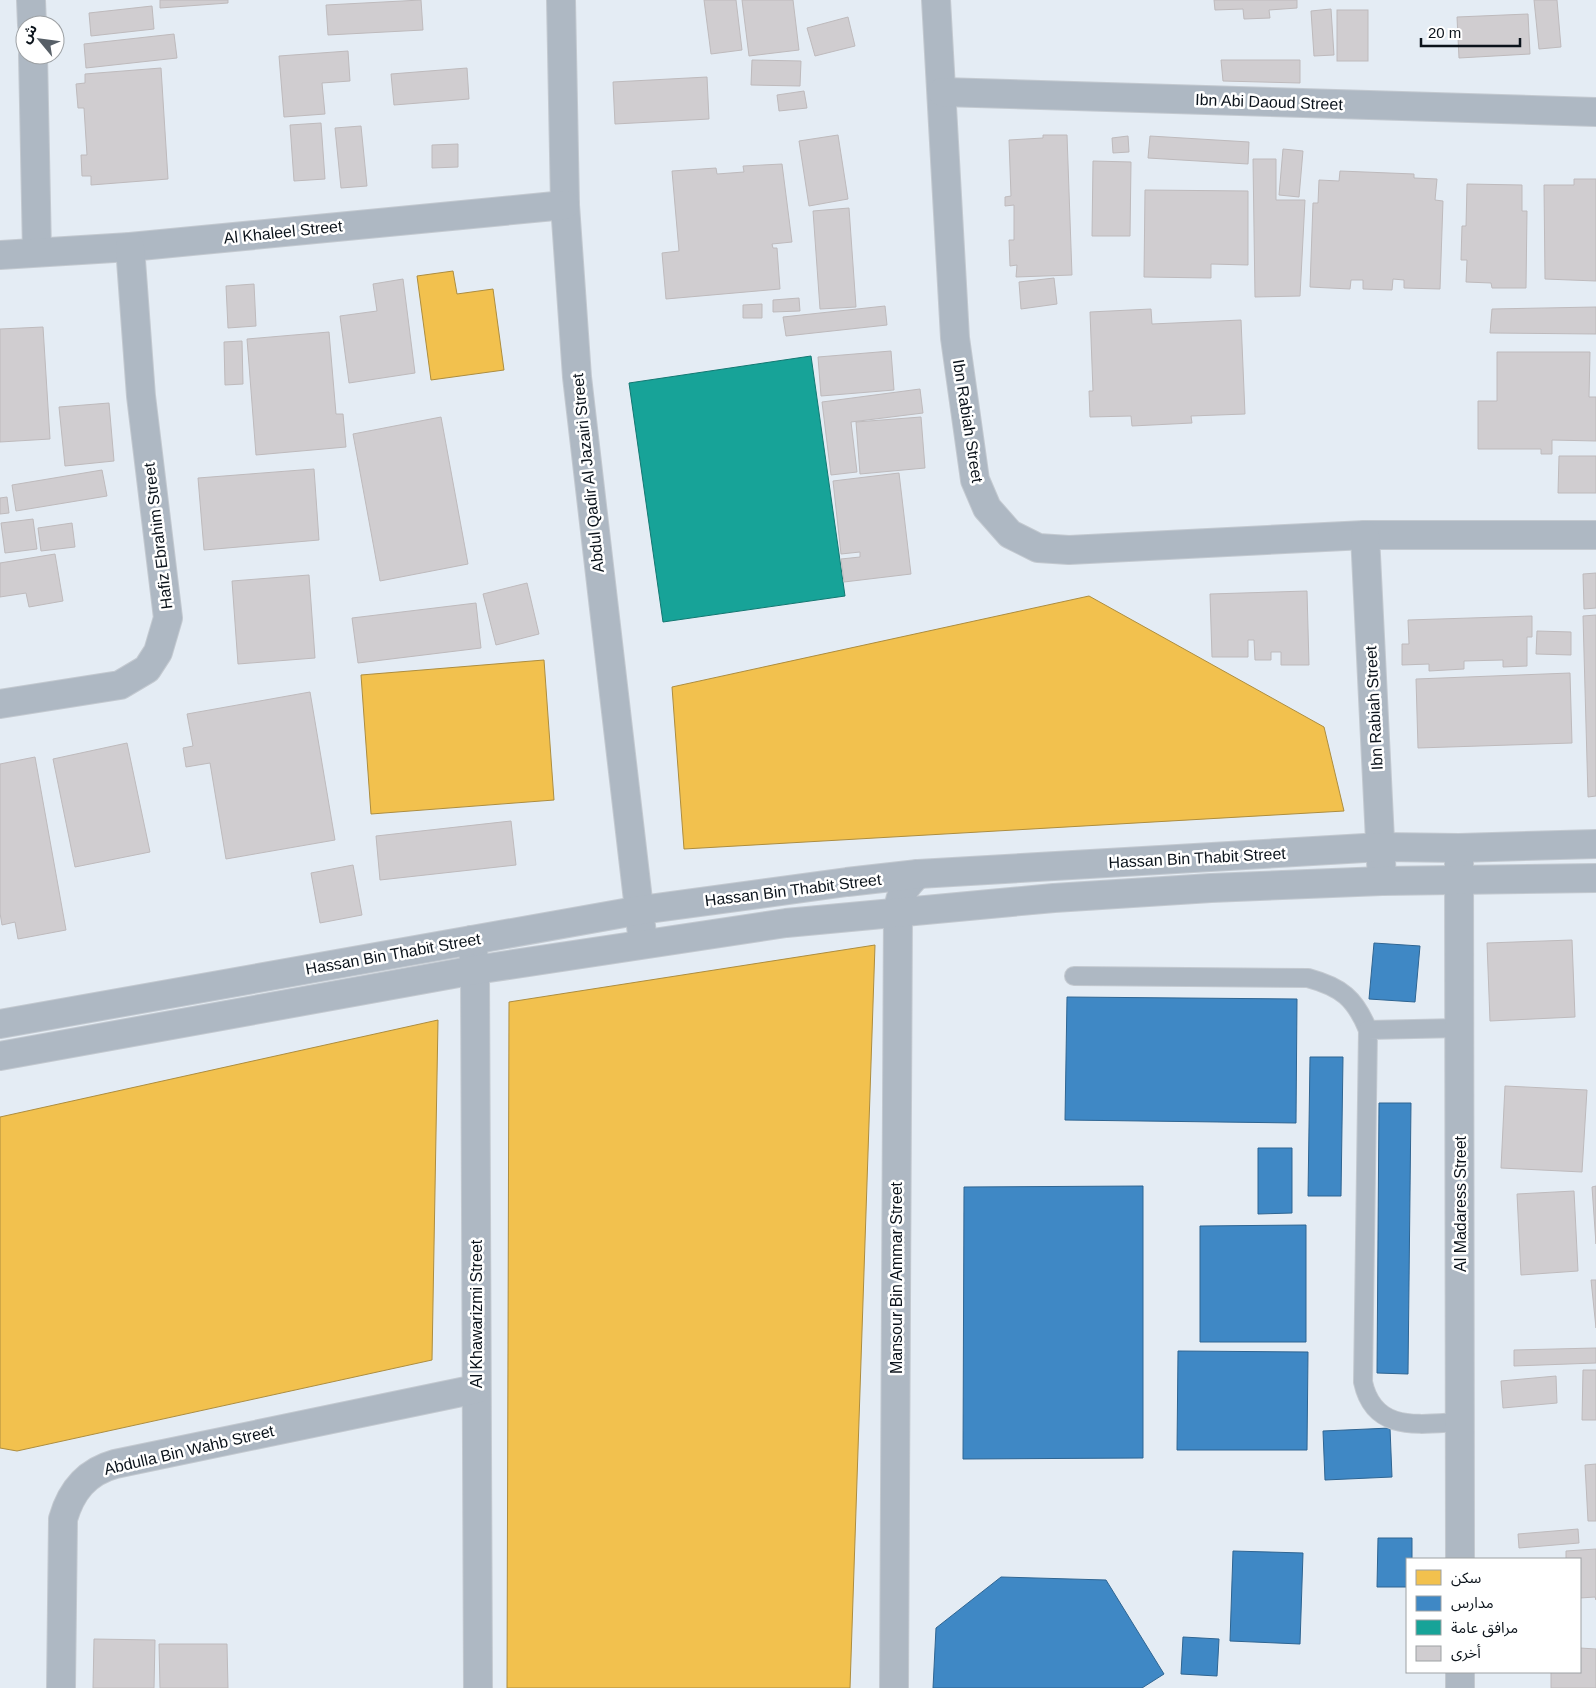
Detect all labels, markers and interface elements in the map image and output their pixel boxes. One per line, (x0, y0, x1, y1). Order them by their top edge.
north arrow (15, 15, 65, 65)
scale bar (1421, 15, 1520, 47)
text: ش (17, 21, 40, 46)
text: 20 m (1428, 24, 1461, 41)
street label: Ibn Abi Daoud Street (1195, 91, 1344, 113)
street label: Al Khaleel Street (223, 217, 344, 247)
street label: Ibn Rabiah Street (950, 358, 986, 484)
street label: Abdul Qadir Al Jazairi Street (569, 372, 607, 573)
street label: Hafiz Ebrahim Street (141, 461, 175, 610)
street label: Ibn Rabiah Street (1362, 645, 1386, 771)
street label: Hassan Bin Thabit Street (1108, 845, 1287, 871)
street label: Hassan Bin Thabit Street (704, 871, 883, 909)
street label: Hassan Bin Thabit Street (304, 930, 482, 978)
street label: Al Madaress Street (1452, 1135, 1469, 1272)
street label: Mansour Bin Ammar Street (888, 1181, 905, 1374)
street label: Al Khawarizmi Street (468, 1239, 485, 1388)
street label: Abdulla Bin Wahb Street (102, 1422, 276, 1478)
legend (1406, 1558, 1581, 1673)
text: سكن (1451, 1569, 1482, 1587)
text: مدارس (1451, 1594, 1494, 1612)
text: مرافق عامة (1451, 1619, 1518, 1638)
text: أخرى (1451, 1644, 1481, 1662)

